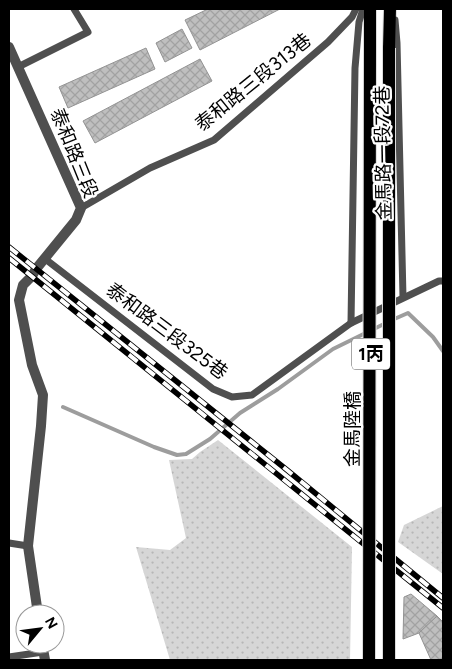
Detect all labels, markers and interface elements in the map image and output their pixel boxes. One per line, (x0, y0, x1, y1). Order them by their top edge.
street label: 泰和路三段313巷 (190, 28, 316, 136)
street label: 金馬路一段72巷 (370, 85, 396, 221)
street label: 泰和路三段 (46, 105, 102, 201)
street label: 泰和路三段325巷 (102, 278, 232, 384)
road number: 1丙 (352, 338, 390, 369)
street label: 金馬陸橋 (341, 391, 364, 467)
north arrow (15, 604, 65, 654)
text: N (41, 614, 61, 632)

